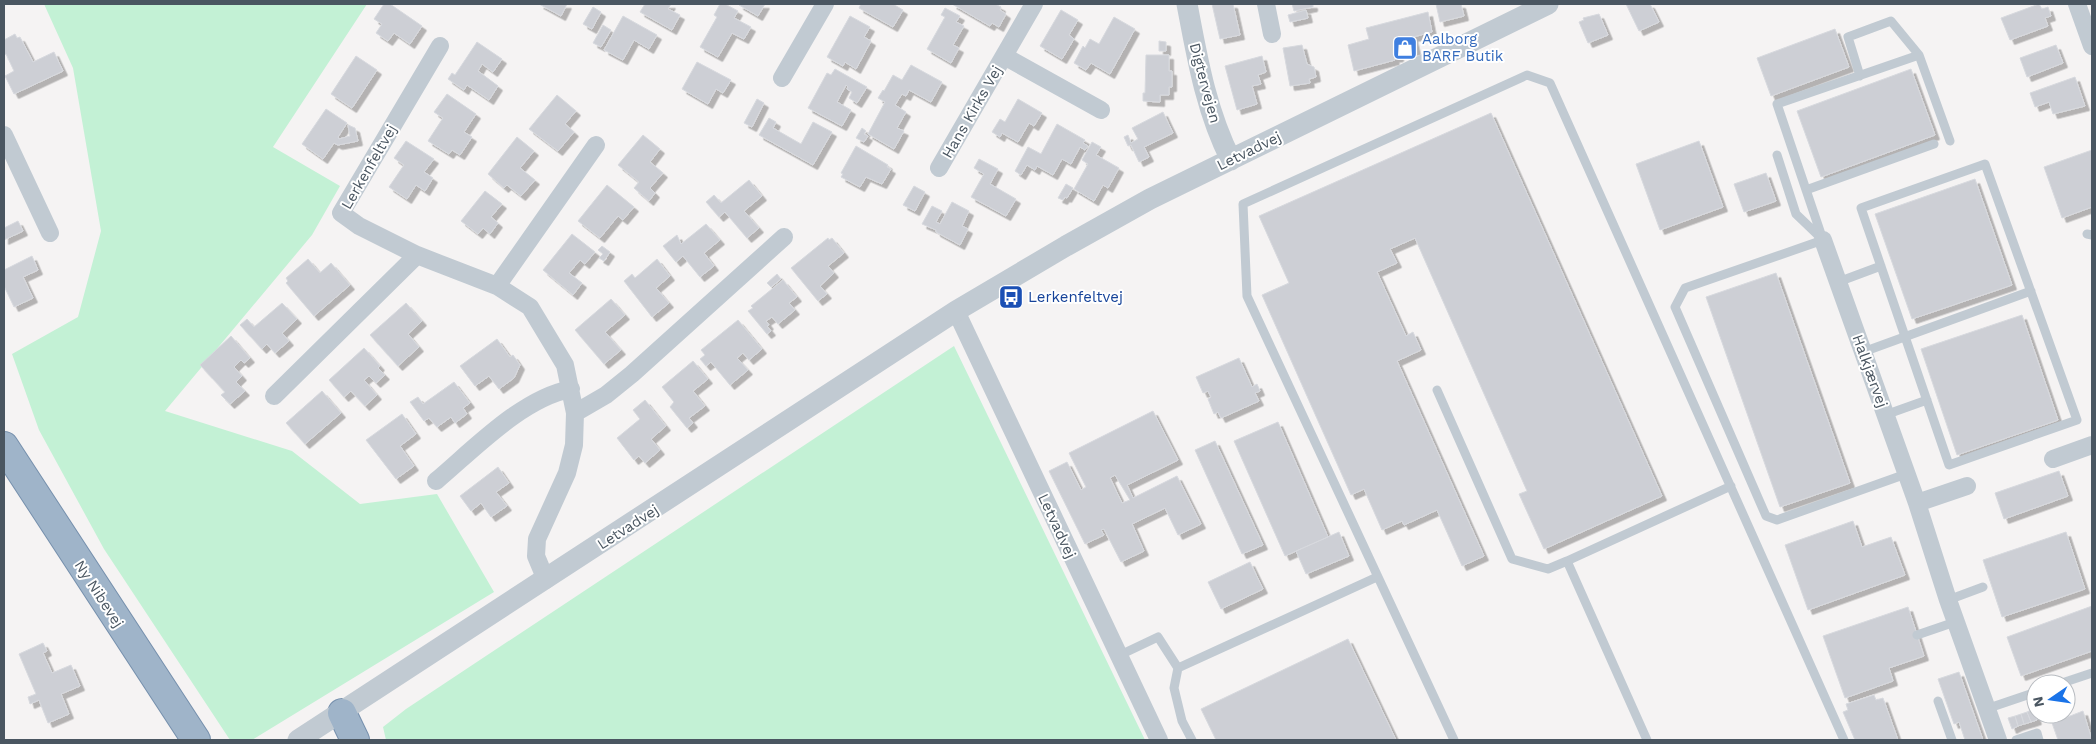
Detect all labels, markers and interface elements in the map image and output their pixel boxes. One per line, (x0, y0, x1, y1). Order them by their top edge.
place label: Aalborg BARF Butik (1422, 30, 1504, 65)
shop icon: Aalborg BARF Butik (1392, 35, 1418, 61)
street label: Digtervejen (1186, 41, 1224, 125)
street label: Hans Kirks Vej (938, 62, 1006, 162)
street label: Lerkenfeltvej (337, 121, 401, 213)
street label: Letvadvej (1214, 128, 1284, 174)
bus stop icon: Lerkenfeltvej (998, 284, 1024, 310)
place label: Lerkenfeltvej (1028, 288, 1123, 306)
street label: Halkjærvej (1848, 332, 1892, 410)
street label: Letvadvej (1034, 491, 1080, 561)
street label: Letvadvej (594, 501, 662, 553)
street label: Ny Nibevej (71, 557, 127, 631)
north arrow (2026, 674, 2076, 724)
text: N (2029, 695, 2047, 709)

